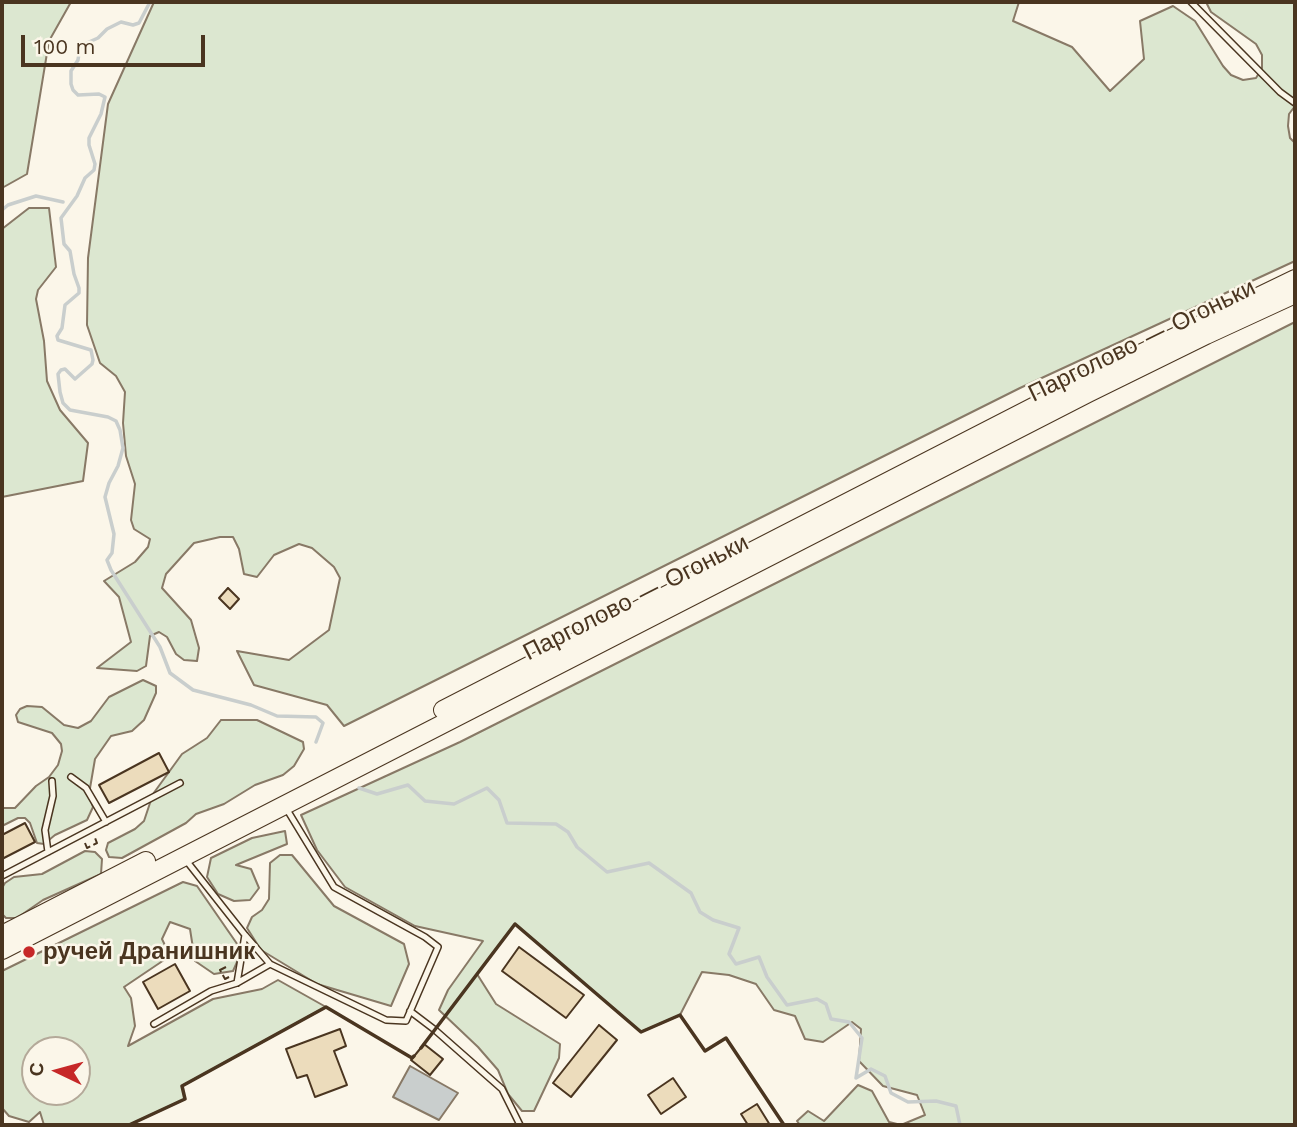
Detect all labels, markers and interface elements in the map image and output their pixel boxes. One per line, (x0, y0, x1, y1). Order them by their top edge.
scale bar (24, 21, 208, 65)
text: 100 m (34, 34, 96, 59)
street label: Парголово — Огоньки (1024, 273, 1260, 409)
street label: Парголово — Огоньки (519, 529, 753, 667)
place label: ручей Дранишник (43, 938, 255, 966)
marker: ручей Дранишник (21, 944, 37, 960)
north arrow (21, 1036, 91, 1106)
text: С (25, 1061, 49, 1077)

